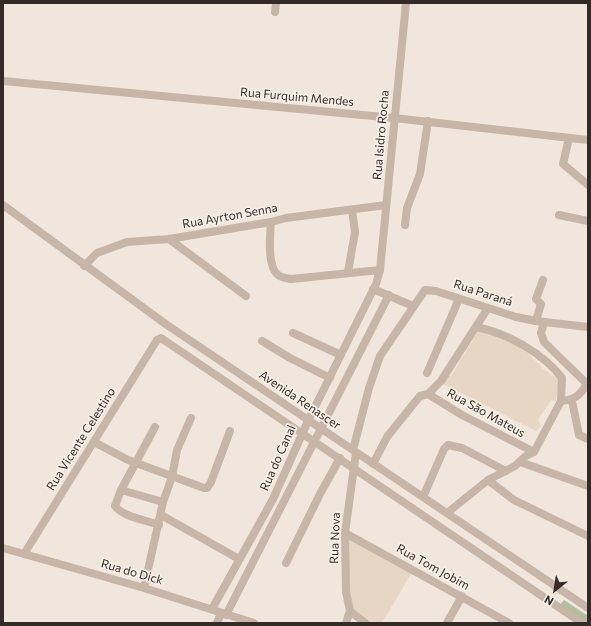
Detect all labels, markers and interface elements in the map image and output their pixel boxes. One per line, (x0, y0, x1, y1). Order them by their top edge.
street label: Rua Furquim Mendes (239, 85, 355, 109)
street label: Rua Isidro Rocha (370, 90, 392, 180)
street label: Rua Ayrton Senna (181, 201, 279, 231)
street label: Rua Paraná (452, 277, 514, 309)
street label: Avenida Renascer (257, 367, 343, 433)
street label: Rua Vicente Celestino (43, 385, 119, 493)
street label: Rua São Mateus (444, 386, 528, 440)
street label: Rua do Canal (257, 423, 299, 493)
street label: Rua Nova (327, 512, 343, 564)
street label: Rua Tom Jobim (394, 541, 472, 593)
street label: Rua do Dick (99, 556, 165, 588)
north arrow (535, 570, 575, 610)
text: N (542, 593, 556, 609)

